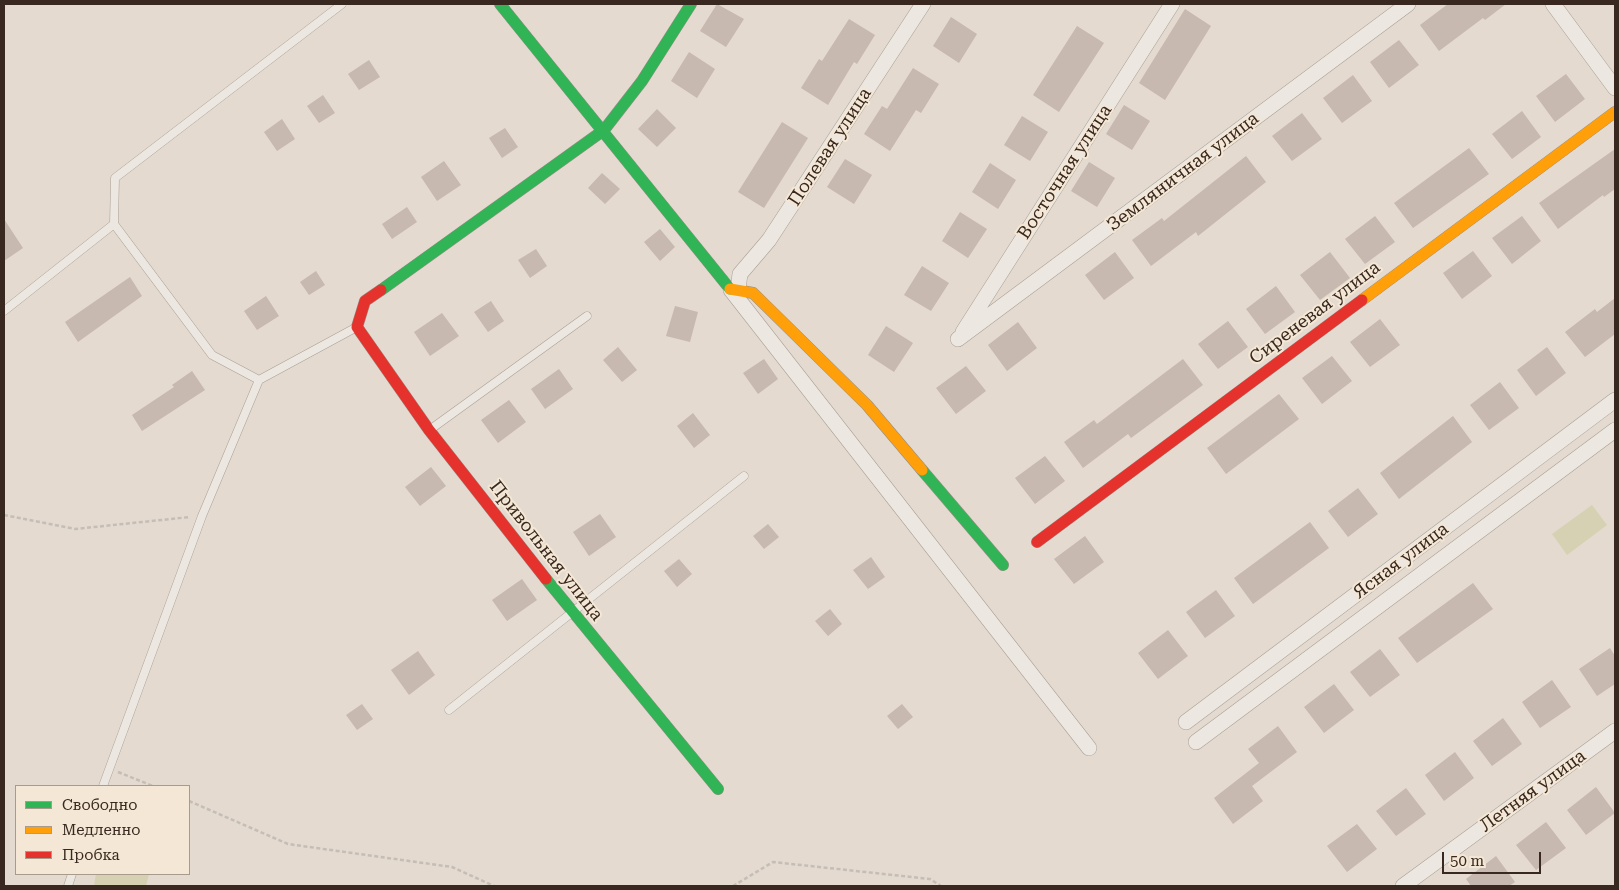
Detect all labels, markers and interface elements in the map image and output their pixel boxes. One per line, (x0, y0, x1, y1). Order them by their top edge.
street label: Полевая улица (784, 84, 876, 210)
street label: Восточная улица (1013, 101, 1117, 243)
street label: Земляничная улица (1103, 108, 1263, 236)
street label: Сиреневая улица (1245, 257, 1385, 369)
street label: Привольная улица (485, 477, 607, 625)
street label: Ясная улица (1349, 518, 1453, 604)
street label: Летняя улица (1476, 745, 1590, 837)
legend (15, 785, 190, 875)
text: Свободно (62, 796, 137, 814)
text: Медленно (62, 821, 141, 839)
scale bar (1444, 842, 1543, 874)
text: Пробка (62, 846, 120, 864)
text: 50 m (1450, 852, 1484, 870)

